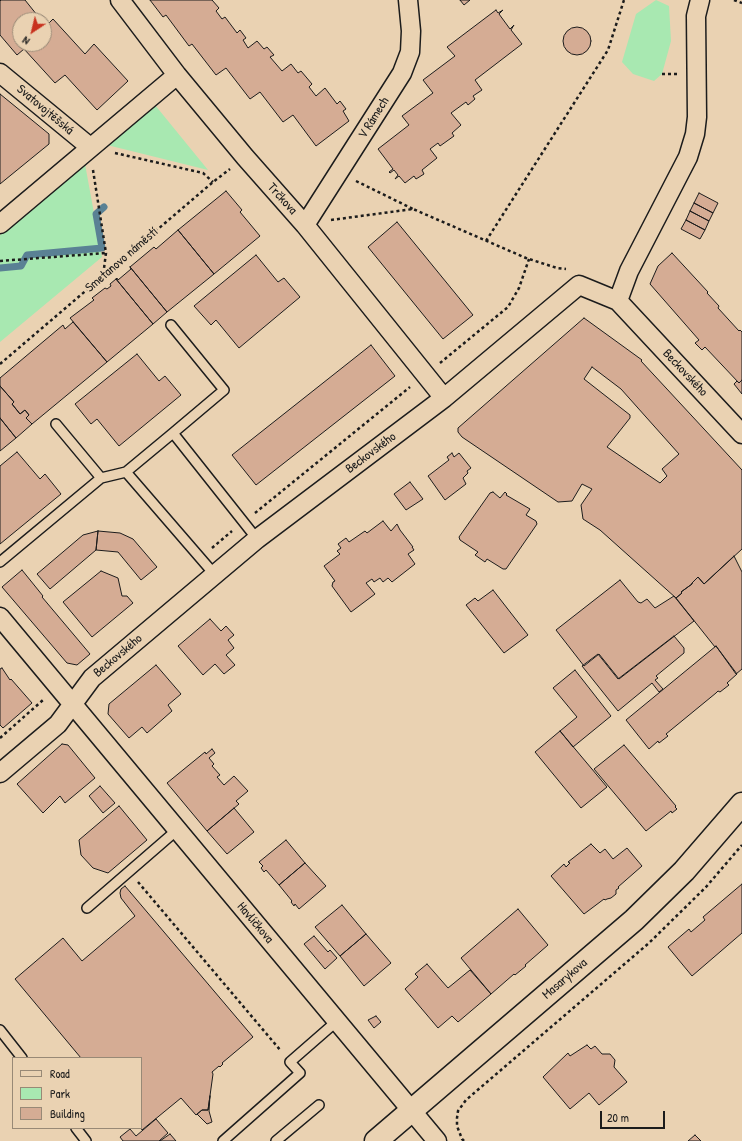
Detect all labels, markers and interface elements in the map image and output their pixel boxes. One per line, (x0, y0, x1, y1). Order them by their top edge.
north arrow (12, 12, 52, 52)
text: N (19, 34, 32, 48)
street label: Svatovojtěšská (13, 82, 77, 138)
street label: V Rámech (355, 94, 393, 142)
street label: Trčkova (264, 180, 300, 218)
street label: Smetanovo náměstí (82, 224, 162, 296)
street label: Beckovského (659, 346, 711, 400)
street label: Beckovského (343, 429, 399, 477)
street label: Beckovského (90, 631, 146, 681)
street label: Havlíčkova (233, 899, 277, 947)
street label: Masarykova (539, 955, 591, 1003)
legend (12, 1057, 142, 1129)
text: Road (50, 1065, 70, 1082)
text: Park (50, 1085, 70, 1102)
scale bar (602, 1103, 667, 1129)
text: Building (50, 1105, 85, 1122)
text: 20 m (607, 1109, 629, 1126)

